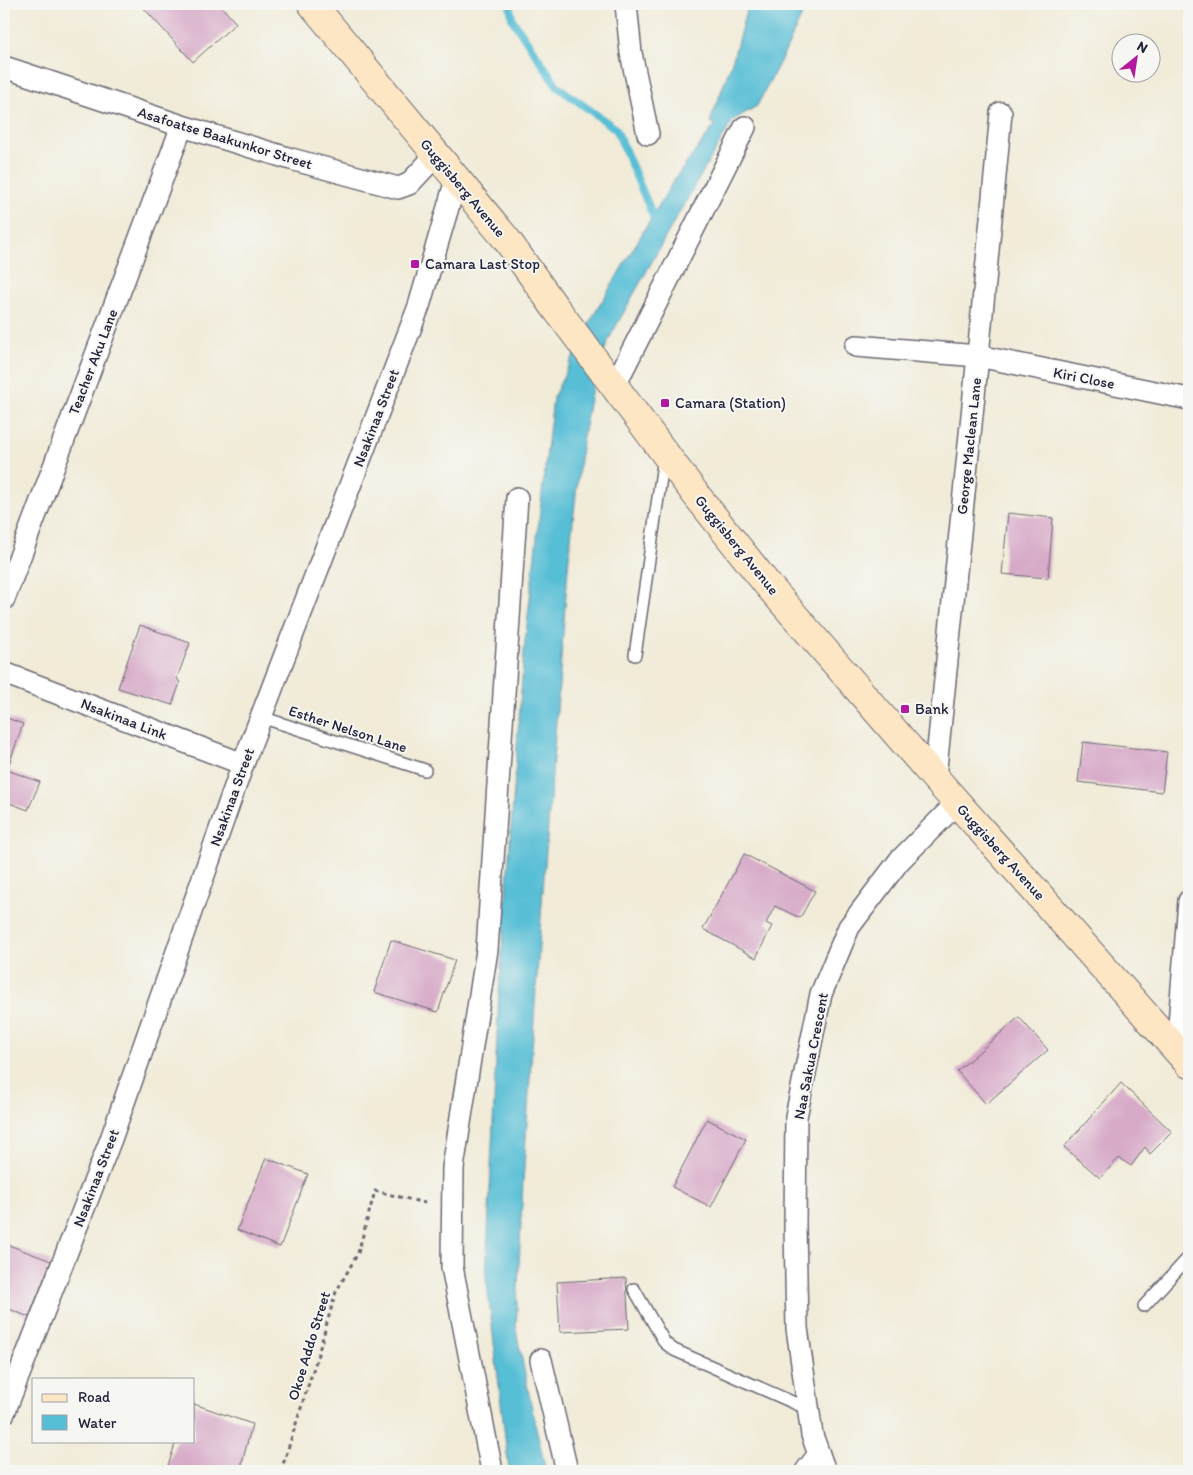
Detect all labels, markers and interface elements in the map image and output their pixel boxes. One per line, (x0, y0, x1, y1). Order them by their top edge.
north arrow (1110, 32, 1160, 82)
text: N (1134, 37, 1151, 57)
street label: Asafoatse Baakunkor Street (135, 103, 315, 173)
street label: Guggisberg Avenue (417, 135, 509, 241)
place label: Camara Last Stop (425, 255, 540, 273)
marker: Camara Last Stop (409, 258, 421, 270)
street label: Teacher Aku Lane (65, 307, 121, 417)
street label: Kiri Close (1052, 363, 1116, 393)
street label: Nsakinaa Street (349, 366, 403, 469)
street label: George Maclean Lane (953, 377, 985, 515)
place label: Camara (Station) (675, 394, 786, 412)
marker: Camara (Station) (659, 397, 671, 409)
street label: Guggisberg Avenue (691, 491, 783, 599)
street label: Nsakinaa Link (78, 694, 170, 744)
place label: Bank (915, 700, 949, 718)
street label: Esther Nelson Lane (287, 701, 409, 757)
marker: Bank (899, 703, 911, 715)
street label: Nsakinaa Street (206, 745, 258, 849)
street label: Guggisberg Avenue (953, 800, 1049, 904)
street label: Naa Sakua Crescent (790, 991, 832, 1121)
street label: Nsakinaa Street (69, 1126, 123, 1229)
street label: Okoe Addo Street (284, 1289, 334, 1403)
legend (32, 1378, 195, 1442)
text: Road (78, 1388, 111, 1406)
text: Water (78, 1414, 117, 1432)

